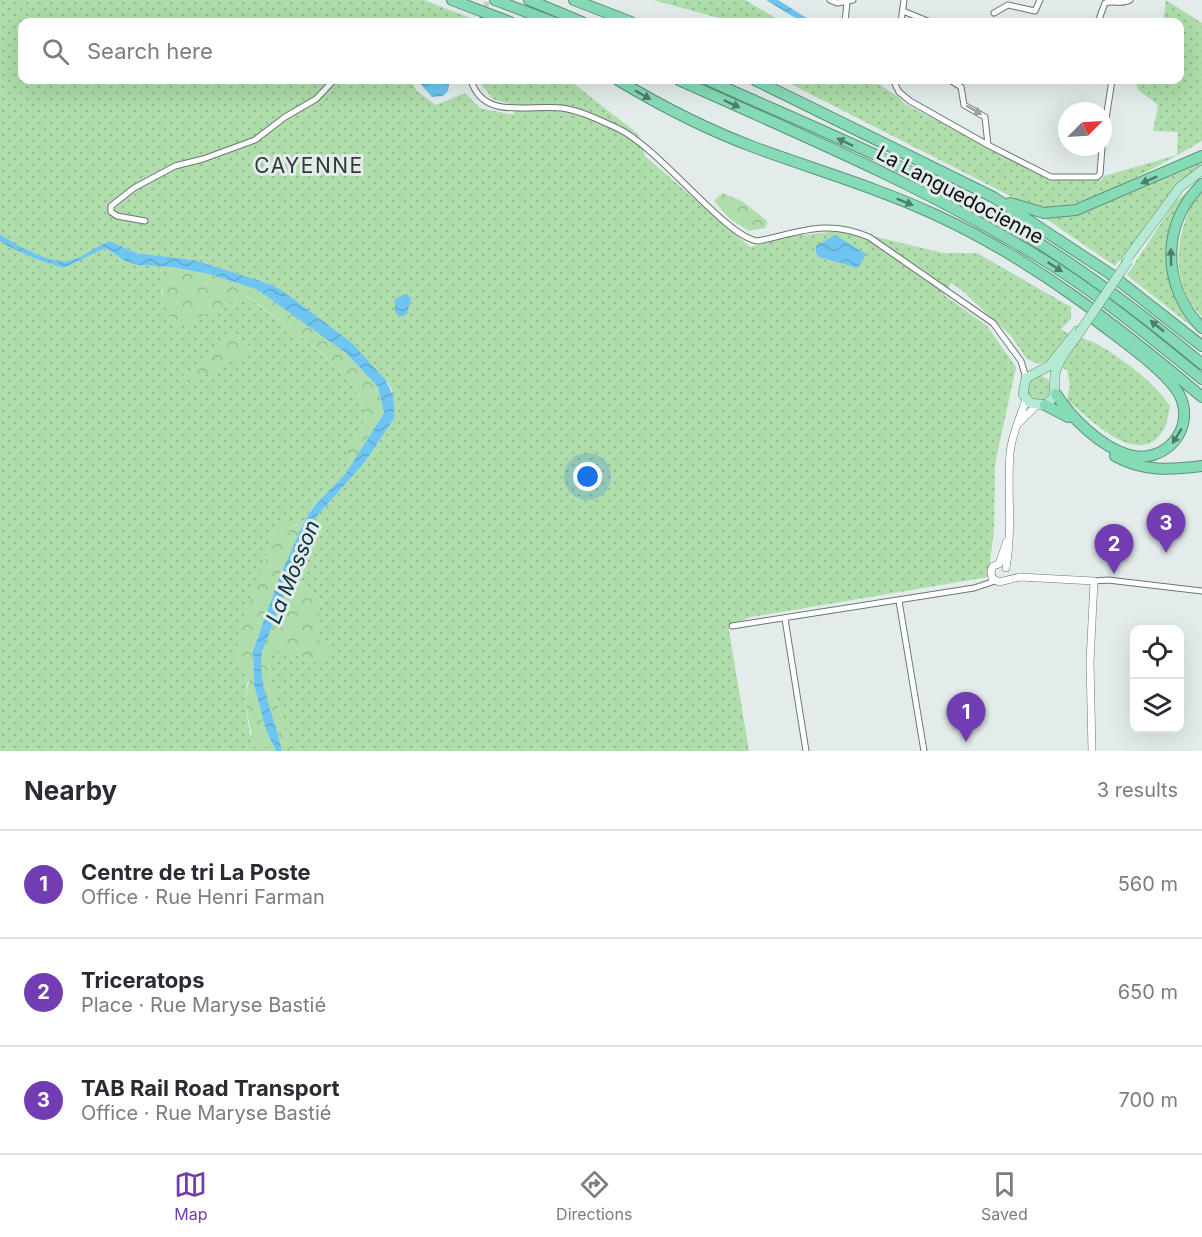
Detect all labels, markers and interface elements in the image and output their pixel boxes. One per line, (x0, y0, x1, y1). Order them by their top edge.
search box (18, 18, 1184, 84)
icon: search (39, 35, 72, 68)
text: Search here (87, 38, 213, 64)
one-way arrow (635, 90, 652, 100)
one-way arrow (723, 99, 740, 108)
north arrow (1058, 102, 1112, 156)
one-way arrow (966, 105, 983, 115)
one-way arrow (837, 138, 854, 147)
street label: La Languedocienne (872, 141, 1048, 249)
district label: CAYENNE (254, 153, 364, 178)
one-way arrow (1139, 175, 1157, 185)
one-way arrow (896, 198, 914, 207)
one-way arrow (1166, 247, 1176, 266)
one-way arrow (1047, 262, 1064, 273)
one-way arrow (1149, 320, 1165, 333)
one-way arrow (1172, 427, 1183, 444)
your location (573, 462, 602, 491)
pin: 3 (1146, 504, 1186, 553)
water label: La Mosson (260, 516, 325, 627)
pin: 2 (1094, 524, 1134, 574)
map controls (1130, 625, 1184, 733)
button: locate (1130, 625, 1184, 679)
button: layers (1130, 679, 1184, 733)
pin: 1 (946, 692, 986, 742)
text: Nearby (24, 775, 117, 806)
text: 3 results (1097, 778, 1178, 802)
text: Centre de tri La Poste (81, 859, 311, 885)
text: 1 (39, 872, 48, 896)
text: 560 m (1118, 872, 1178, 896)
text: Office · Rue Henri Farman (81, 885, 325, 909)
text: Triceratops (81, 967, 205, 993)
text: 2 (37, 980, 50, 1004)
text: 650 m (1118, 980, 1178, 1004)
text: Place · Rue Maryse Bastié (81, 993, 326, 1017)
text: TAB Rail Road Transport (81, 1075, 340, 1101)
text: 3 (37, 1088, 50, 1112)
text: 700 m (1119, 1088, 1178, 1112)
text: Office · Rue Maryse Bastié (81, 1101, 331, 1125)
tab: Map (174, 1168, 208, 1224)
tab: Directions (556, 1168, 632, 1224)
tab: Saved (981, 1168, 1028, 1224)

